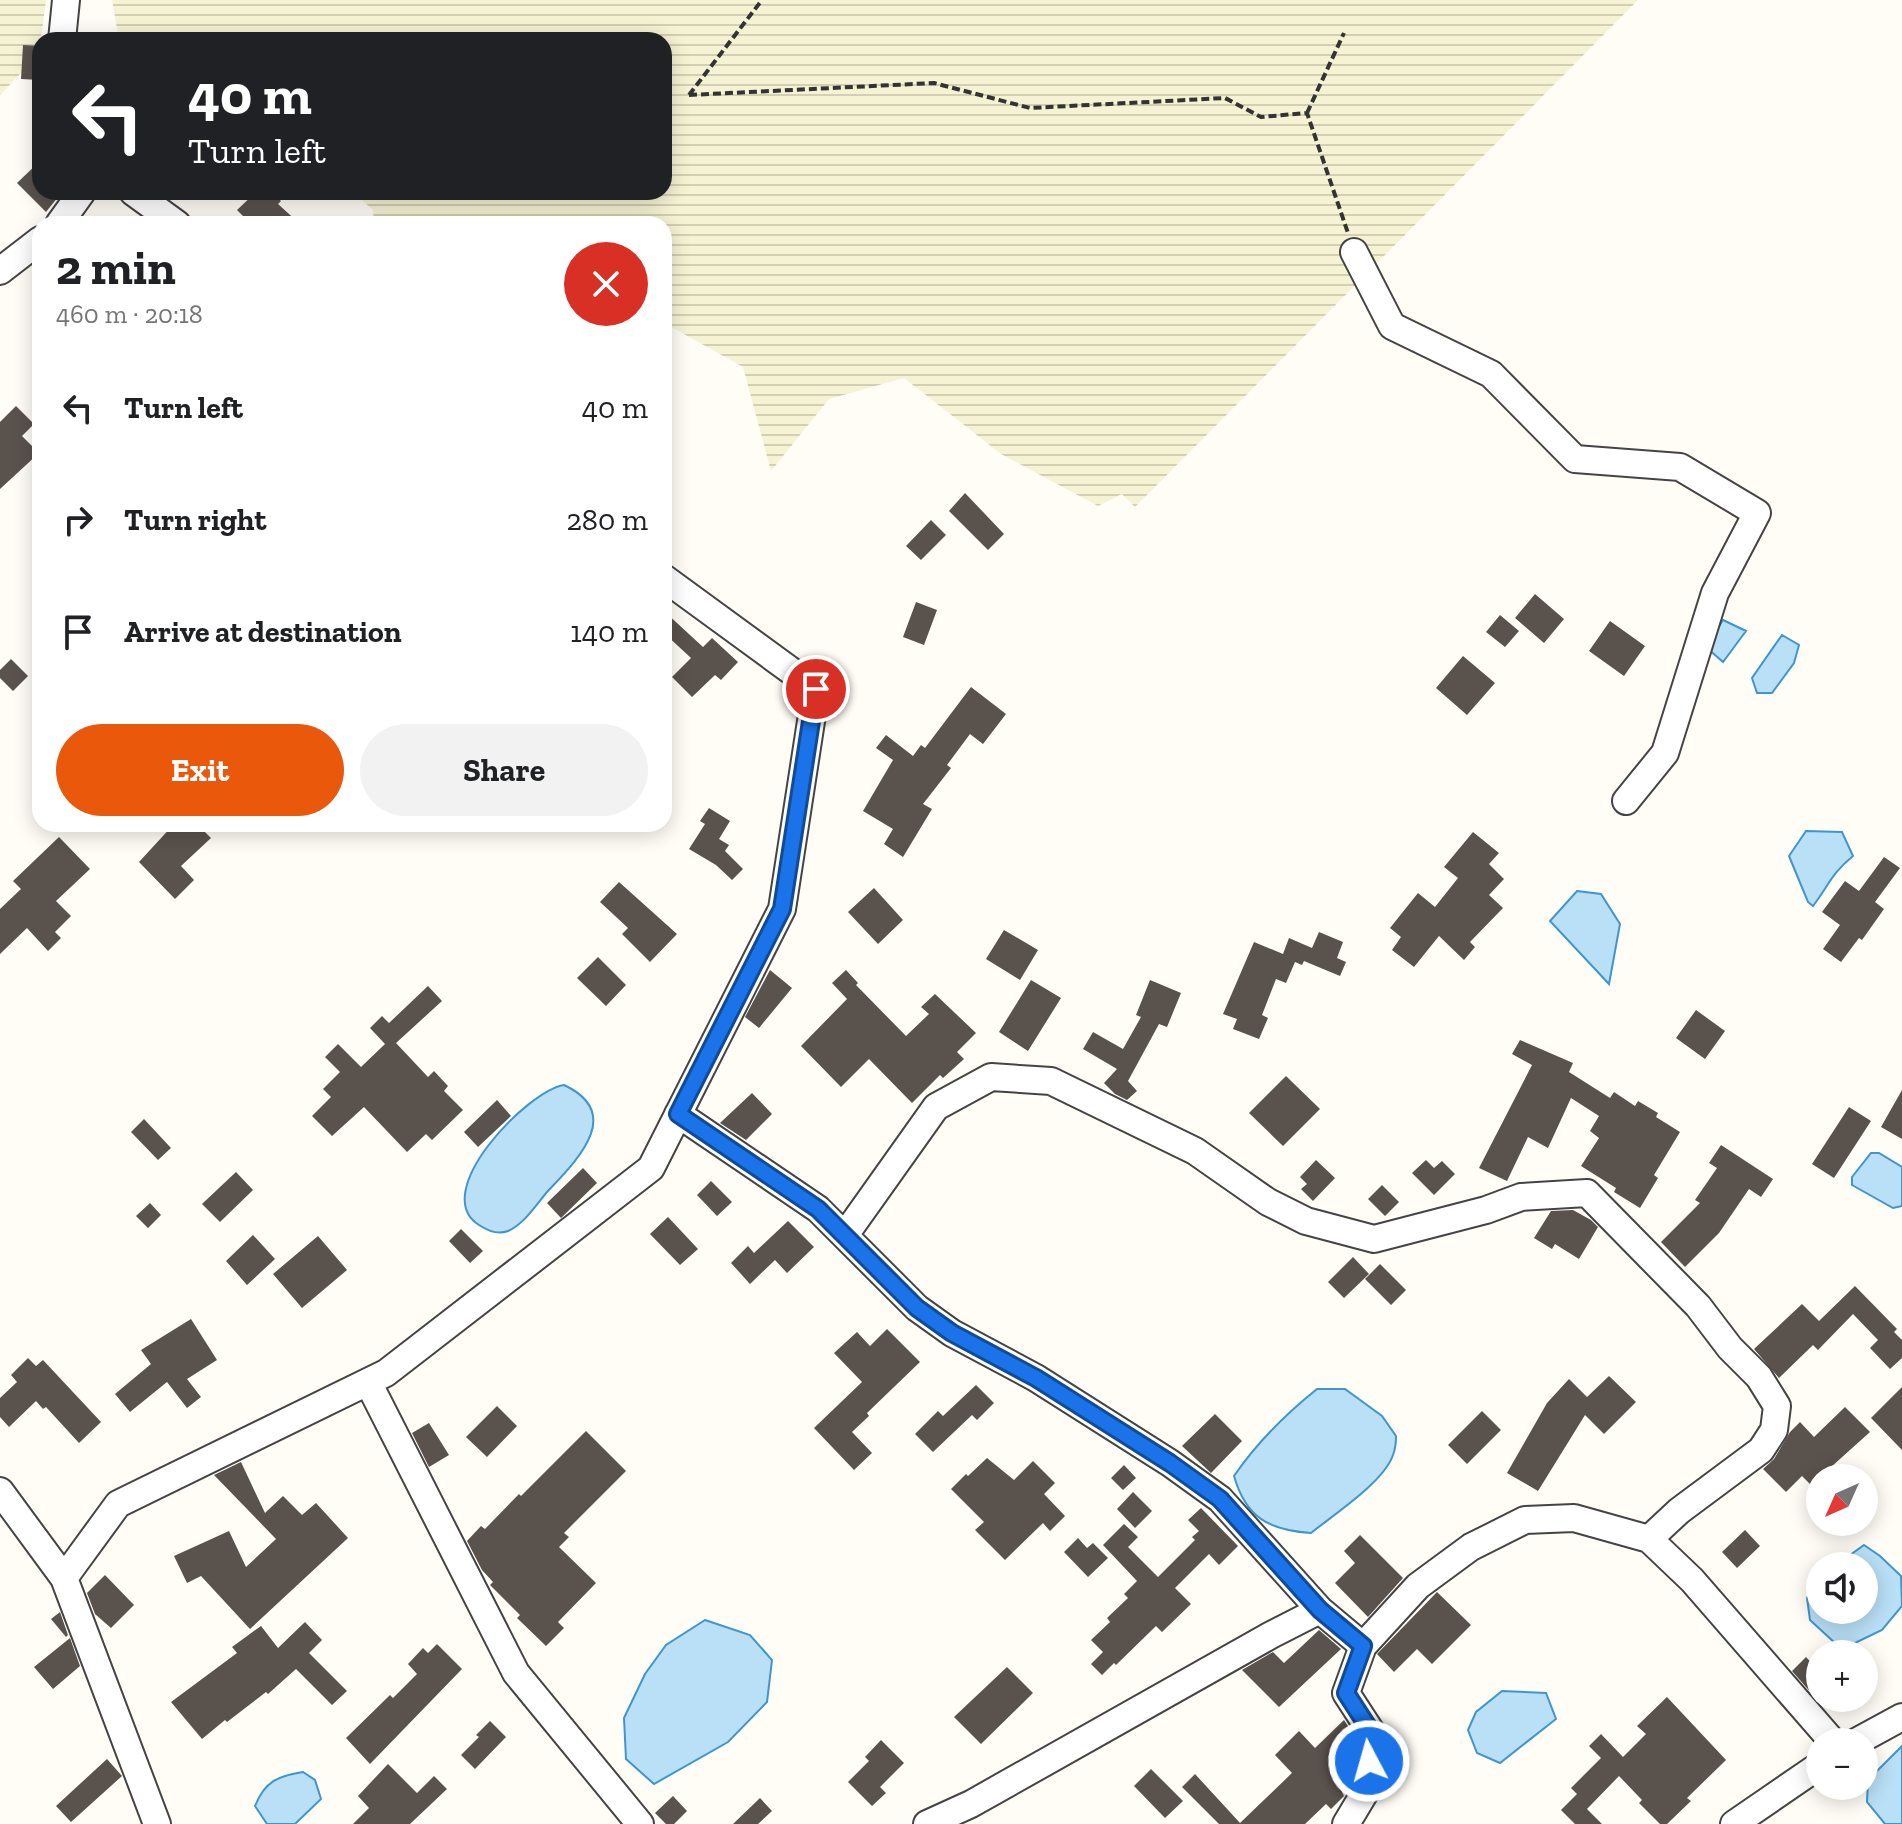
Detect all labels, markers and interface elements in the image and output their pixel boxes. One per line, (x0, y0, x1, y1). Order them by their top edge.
text: 40 m (188, 61, 312, 128)
icon: left (56, 64, 160, 168)
text: Turn left (188, 129, 326, 172)
text: 2 min (56, 239, 176, 296)
button: close (564, 242, 648, 326)
text: 460 m · 20:18 (56, 298, 203, 330)
icon: left (56, 386, 100, 430)
text: Turn left (124, 390, 243, 426)
text: 40 m (582, 390, 648, 426)
icon: right (56, 498, 100, 542)
text: Turn right (124, 502, 266, 538)
text: 280 m (566, 502, 648, 538)
icon: arrive (56, 610, 100, 654)
text: Arrive at destination (124, 614, 401, 650)
text: 140 m (570, 614, 648, 650)
pin (782, 655, 850, 723)
icon: arrive (794, 667, 838, 711)
button: Exit (56, 724, 344, 816)
button: Share (360, 724, 648, 816)
north arrow (1806, 1464, 1878, 1536)
map controls (1806, 1464, 1878, 1800)
button: sound (1806, 1552, 1878, 1624)
button: + (1806, 1640, 1878, 1712)
position arrow (1327, 1719, 1411, 1803)
button: − (1806, 1728, 1878, 1800)

